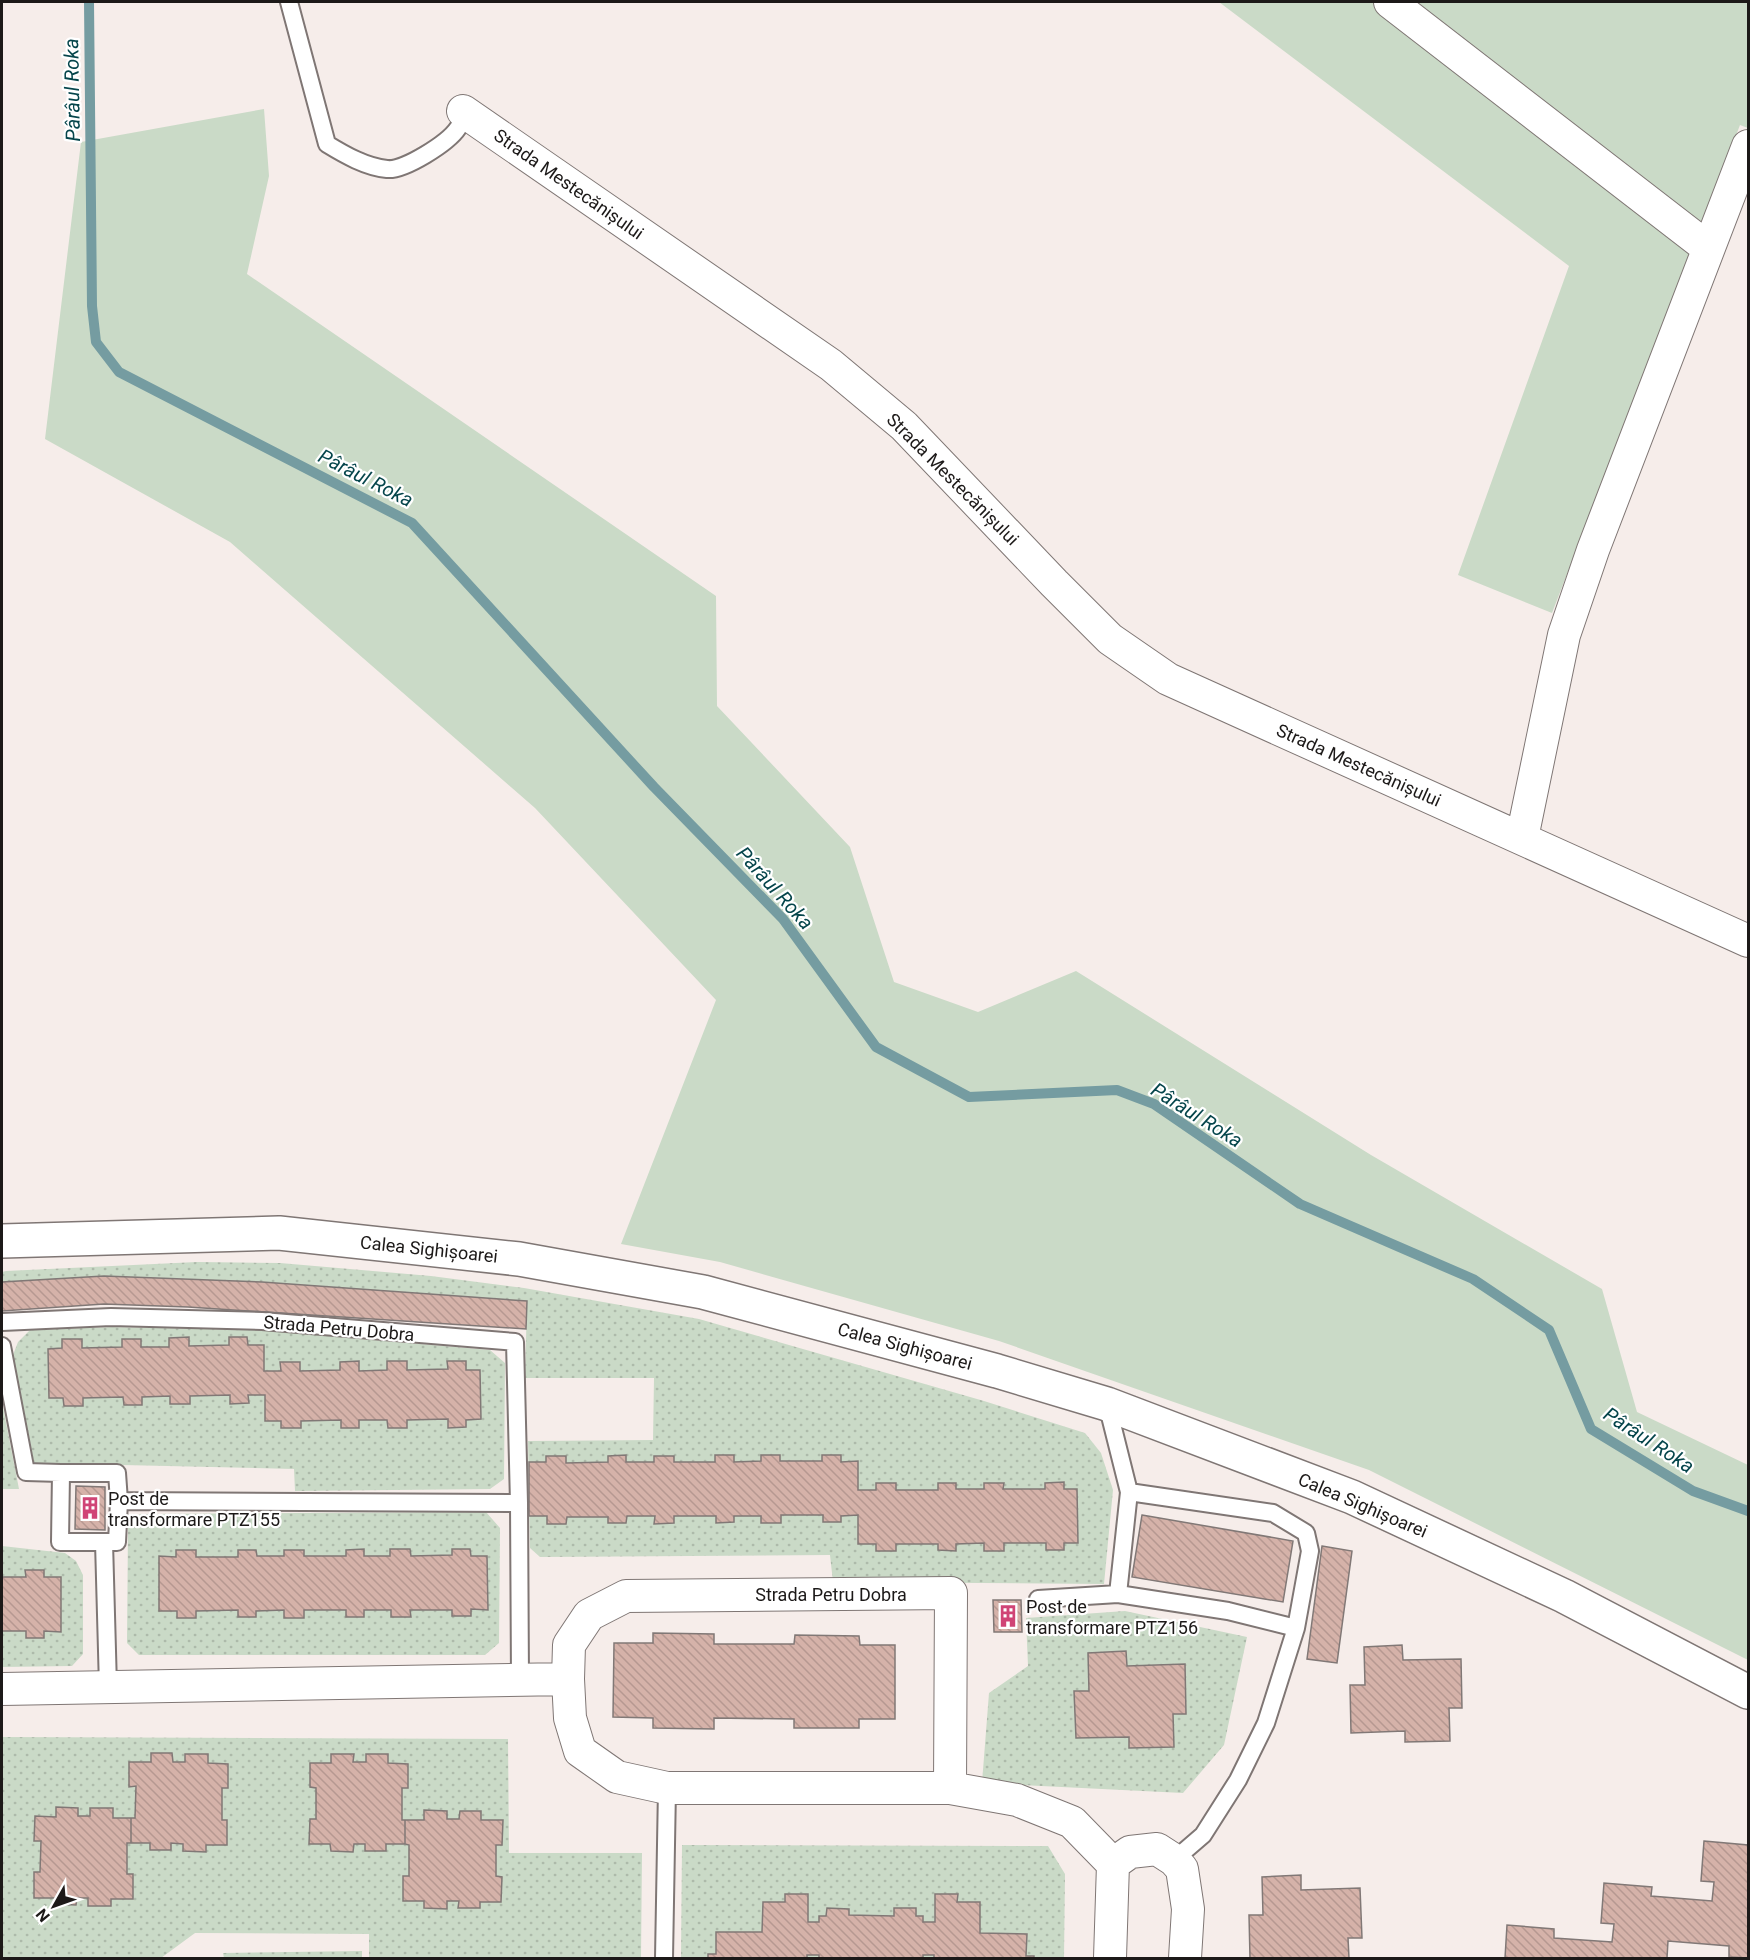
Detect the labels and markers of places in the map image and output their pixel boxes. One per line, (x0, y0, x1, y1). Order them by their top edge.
place label: Post de transformare PTZ155 (108, 1488, 280, 1530)
building icon: Post de transformare PTZ155 (77, 1495, 103, 1521)
place label: Post de transformare PTZ156 (1026, 1596, 1198, 1638)
building icon: Post de transformare PTZ156 (995, 1603, 1021, 1629)

